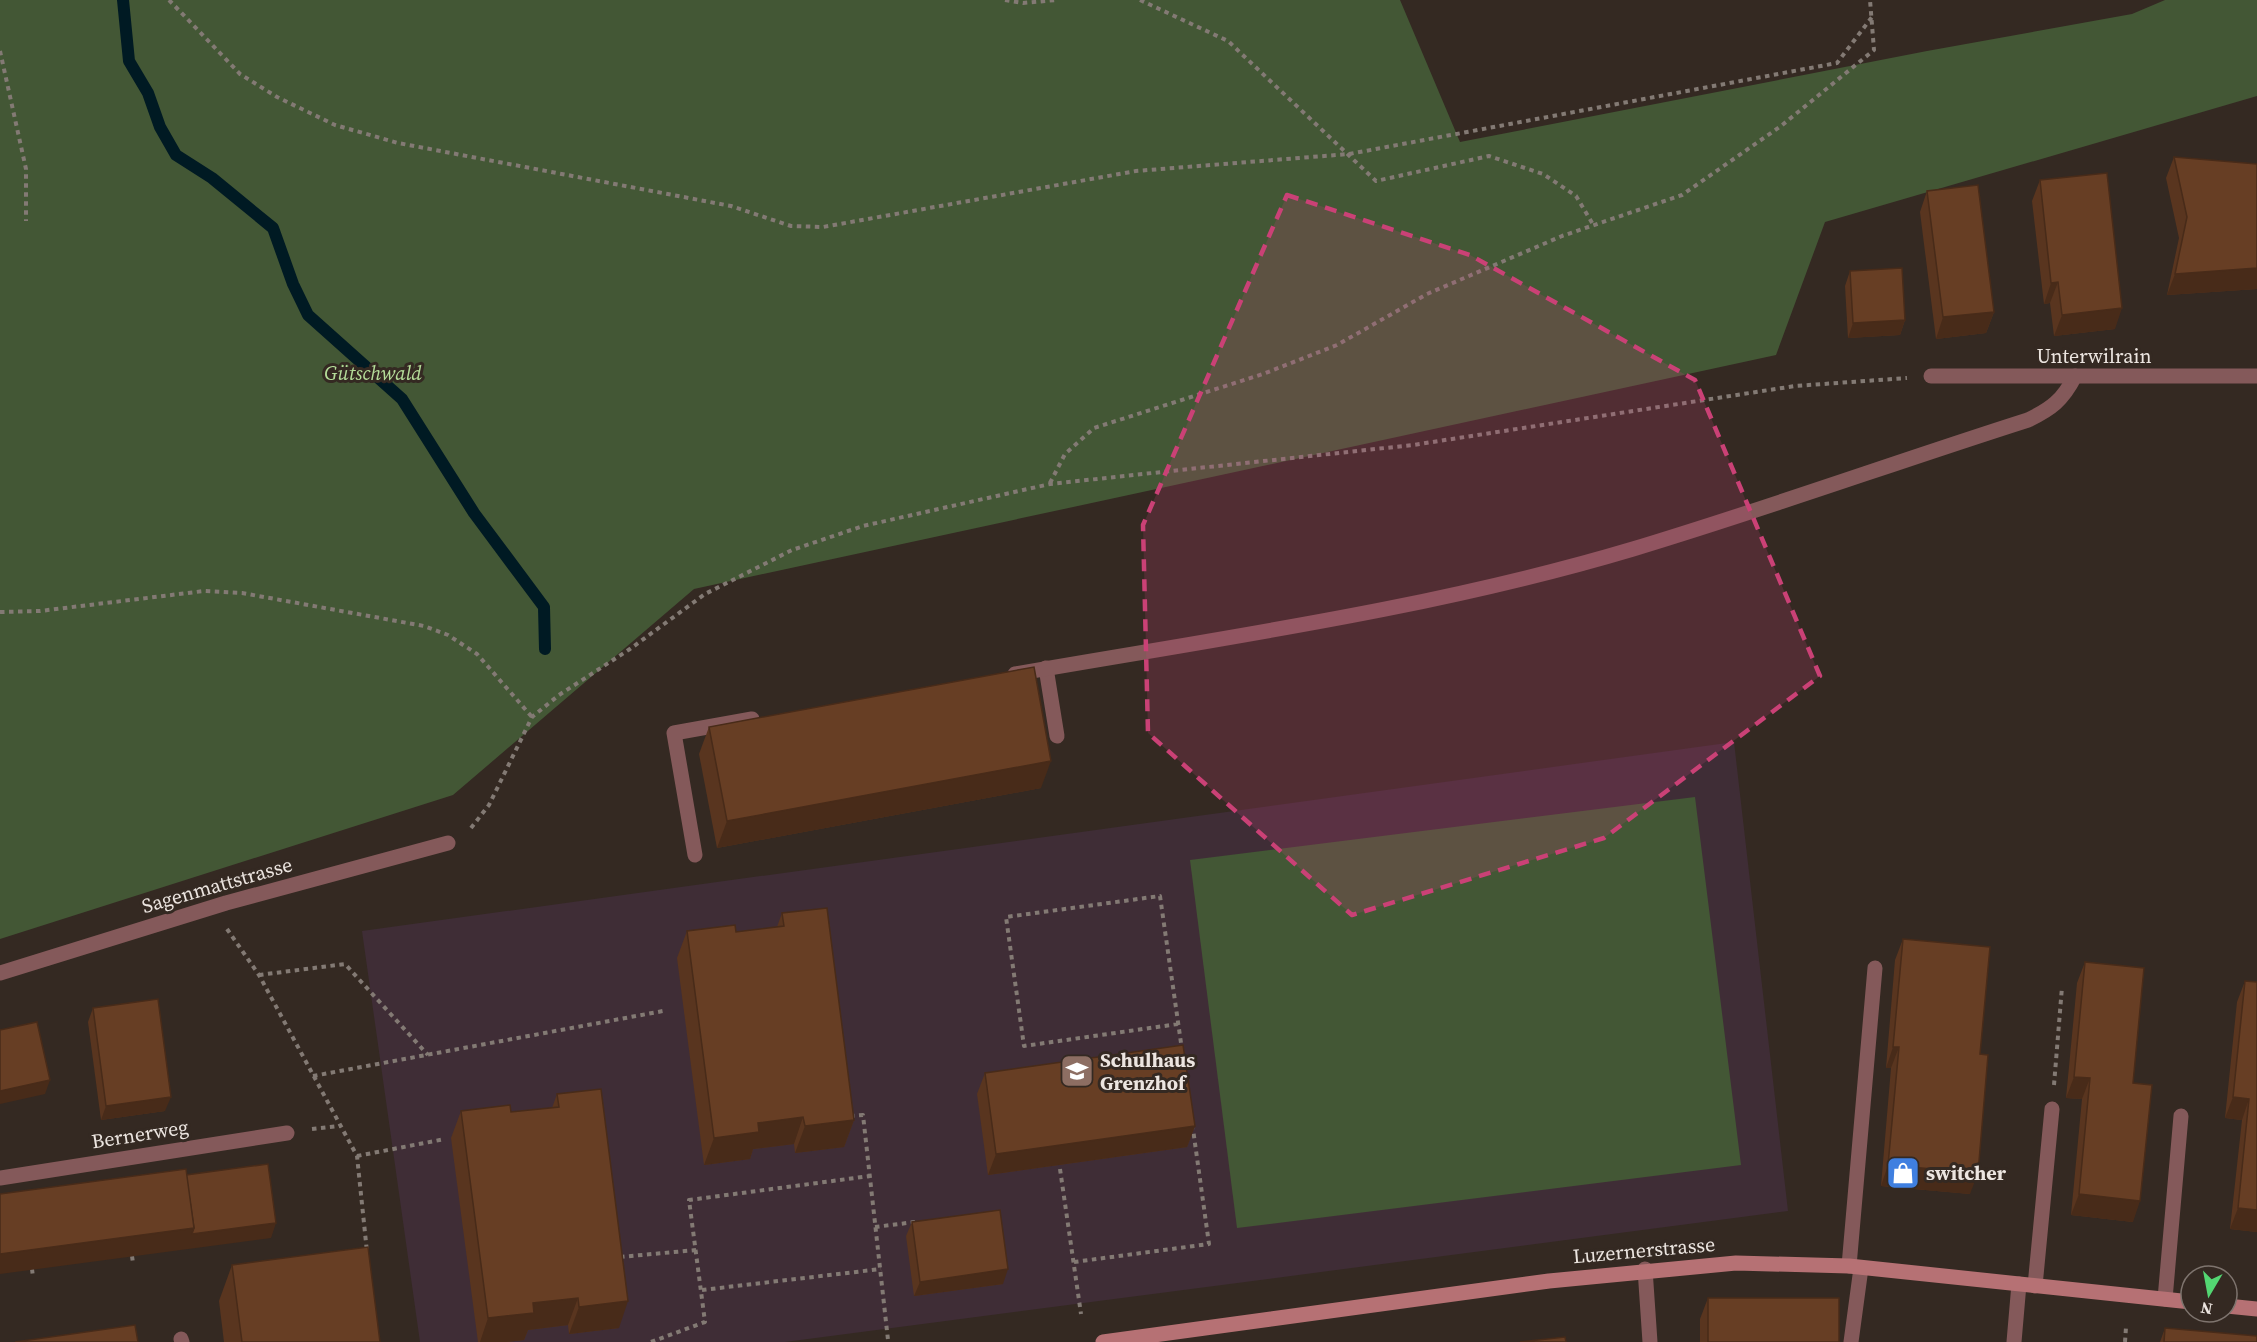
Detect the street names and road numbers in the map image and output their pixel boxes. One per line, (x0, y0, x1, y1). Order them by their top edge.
street label: Unterwilrain (2036, 342, 2152, 370)
street label: Sagenmattstrasse (139, 850, 295, 920)
street label: Bernerweg (90, 1113, 190, 1155)
street label: Luzernerstrasse (1572, 1230, 1716, 1270)

